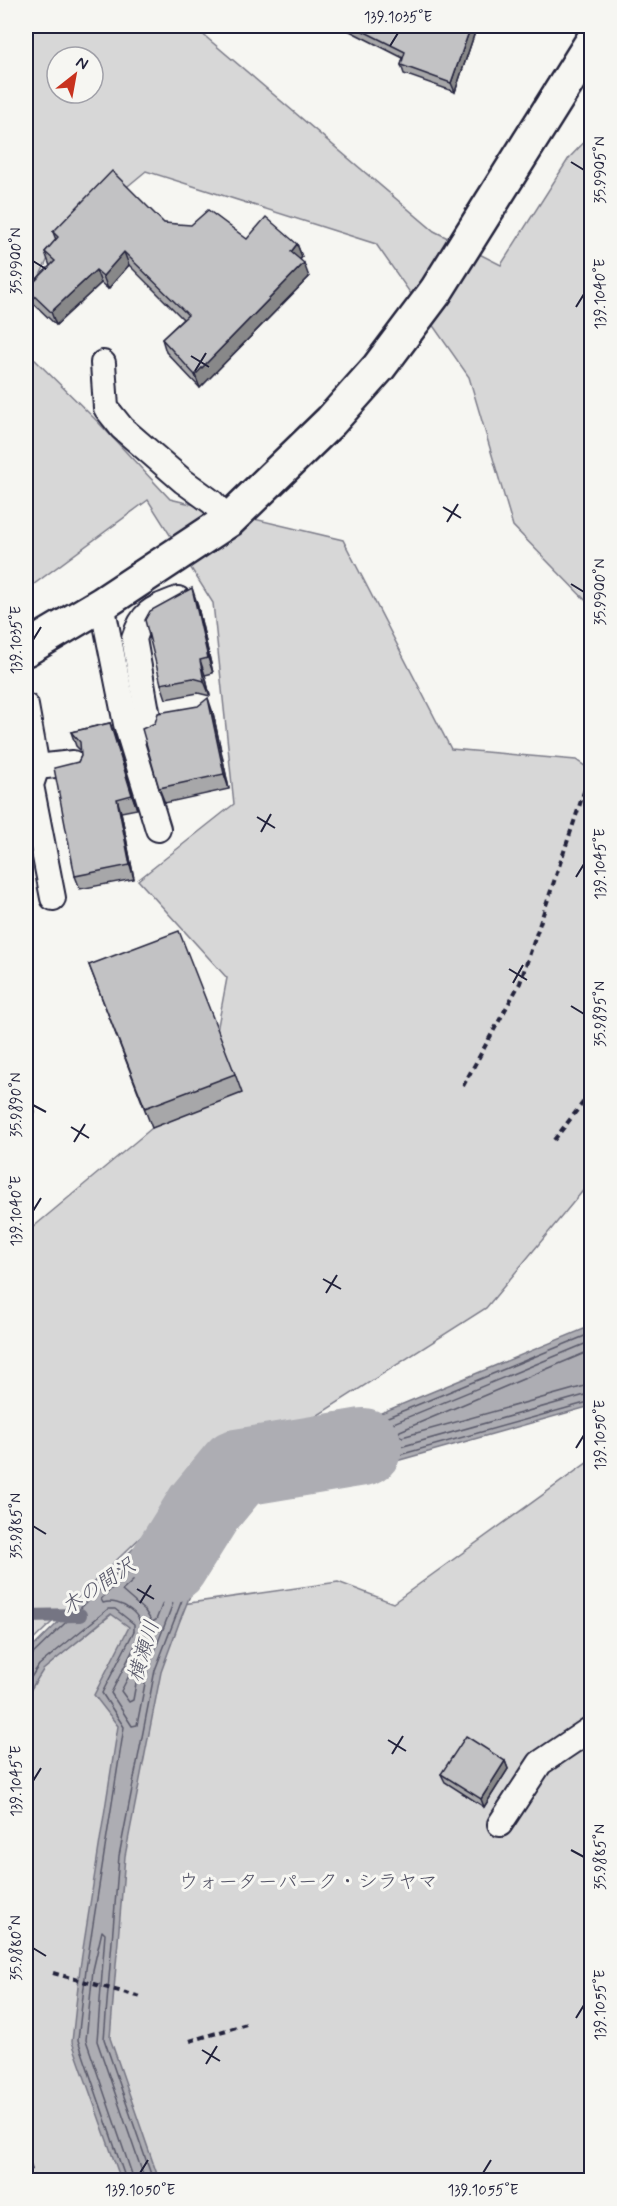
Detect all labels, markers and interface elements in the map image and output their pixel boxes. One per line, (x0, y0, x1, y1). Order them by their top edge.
text: 139.1035°E (364, 8, 433, 28)
north arrow (45, 45, 105, 105)
text: N (72, 52, 92, 75)
text: 35.9905°N (591, 136, 611, 204)
text: 35.9900°N (7, 227, 27, 295)
text: 139.1040°E (591, 258, 611, 329)
text: 35.9900°N (591, 558, 611, 626)
text: 139.1035°E (7, 605, 27, 674)
text: 139.1045°E (591, 828, 611, 900)
text: 35.9895°N (591, 981, 611, 1047)
text: 35.9890°N (7, 1072, 27, 1138)
text: 139.1040°E (7, 1175, 27, 1246)
text: 139.1050°E (591, 1400, 611, 1470)
text: 35.9885°N (7, 1493, 27, 1559)
water label: 木の間沢 (56, 1551, 142, 1622)
water label: 横瀬川 (121, 1617, 167, 1686)
text: 139.1045°E (7, 1745, 27, 1817)
text: 35.9885°N (591, 1824, 611, 1890)
park label: ウォーターパーク・シラヤマ (178, 1869, 438, 1896)
text: 35.9880°N (7, 1915, 27, 1981)
text: 139.1055°E (591, 1969, 611, 2040)
text: 139.1050°E (105, 2181, 175, 2201)
text: 139.1055°E (448, 2181, 519, 2201)

